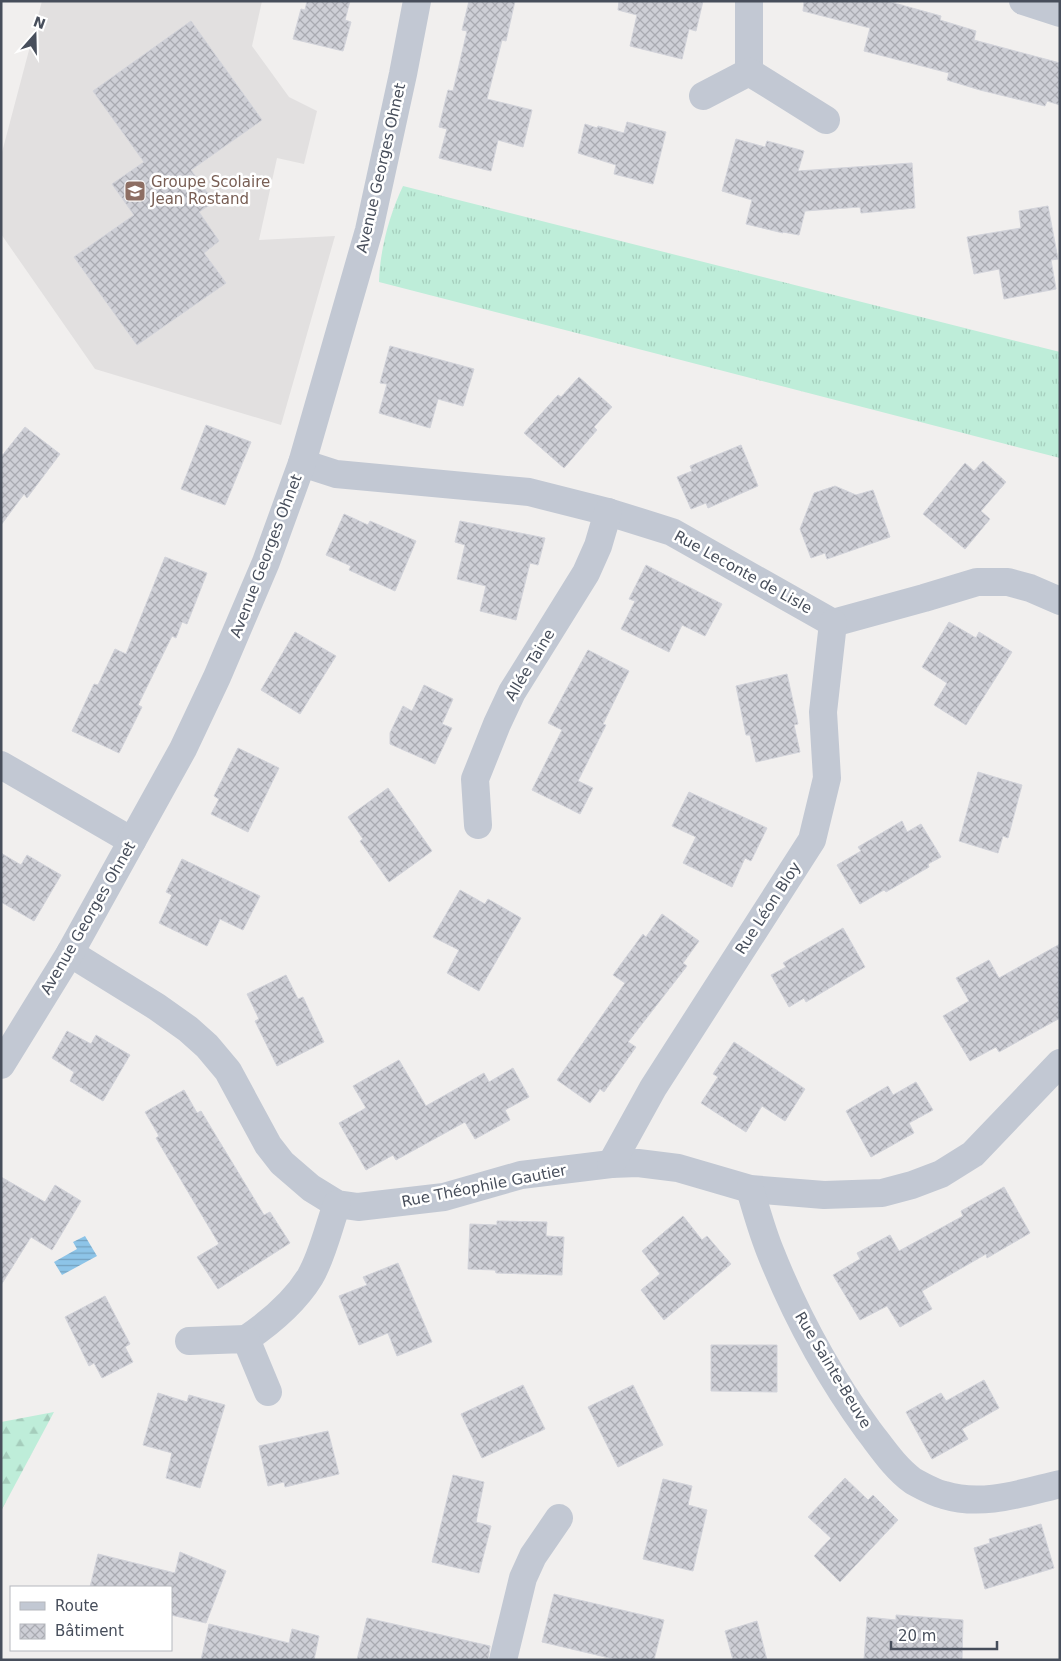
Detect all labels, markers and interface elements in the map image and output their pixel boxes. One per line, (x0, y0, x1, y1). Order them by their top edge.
north arrow (10, 10, 60, 60)
text: N (31, 13, 48, 32)
street label: Avenue Georges Ohnet (353, 81, 409, 255)
place label: Groupe Scolaire Jean Rostand (150, 173, 270, 208)
school or university icon: Groupe Scolaire Jean Rostand (123, 179, 147, 203)
street label: Avenue Georges Ohnet (226, 472, 306, 640)
street label: Rue Leconte de Lisle (671, 527, 815, 617)
street label: Allée Taine (502, 626, 558, 704)
street label: Avenue Georges Ohnet (37, 838, 139, 998)
street label: Rue Léon Bloy (731, 858, 805, 958)
street label: Rue Théophile Gautier (400, 1161, 569, 1211)
street label: Rue Sainte-Beuve (791, 1308, 875, 1432)
legend (10, 1586, 172, 1651)
text: Route (55, 1597, 99, 1615)
scale bar (891, 1618, 997, 1650)
text: Bâtiment (55, 1622, 124, 1640)
text: 20 m (898, 1627, 936, 1645)

